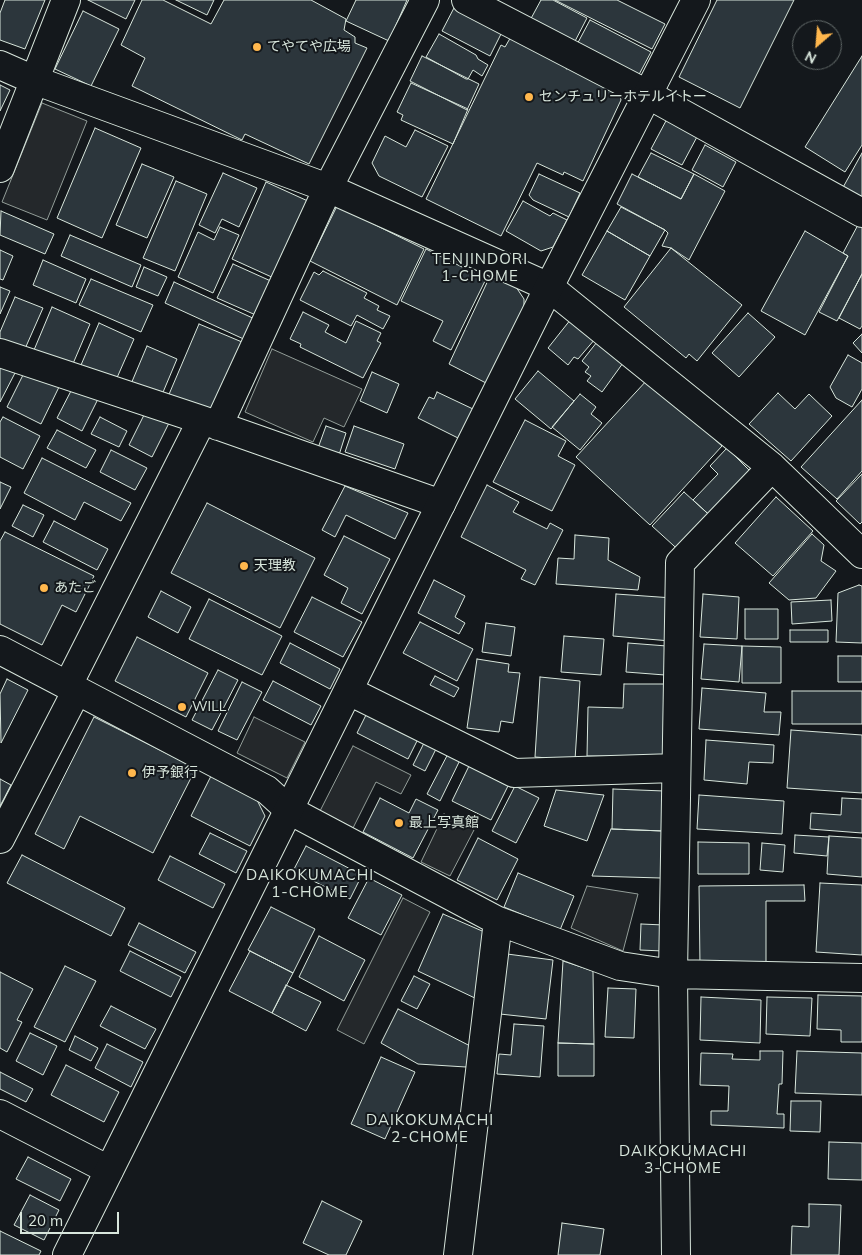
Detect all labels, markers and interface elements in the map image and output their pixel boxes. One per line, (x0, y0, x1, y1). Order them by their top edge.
north arrow (792, 20, 842, 70)
place label: てやてや広場 (267, 39, 351, 55)
marker: てやてや広場 (251, 41, 263, 53)
text: N (802, 47, 819, 68)
place label: センチュリーホテルイトー (539, 89, 707, 105)
marker: センチュリーホテルイトー (523, 91, 535, 103)
district label: TENJINDORI 1-CHOME (431, 250, 529, 285)
place label: 天理教 (254, 558, 296, 574)
marker: 天理教 (238, 560, 250, 572)
place label: あたご (54, 580, 96, 596)
marker: あたご (38, 582, 50, 594)
place label: WILL (192, 699, 226, 715)
marker: WILL (176, 701, 188, 713)
place label: 伊予銀行 (142, 765, 198, 781)
marker: 伊予銀行 (126, 767, 138, 779)
place label: 最上写真館 (409, 815, 479, 831)
marker: 最上写真館 (393, 817, 405, 829)
district label: DAIKOKUMACHI 1-CHOME (244, 866, 376, 901)
district label: DAIKOKUMACHI 2-CHOME (364, 1111, 496, 1146)
district label: DAIKOKUMACHI 3-CHOME (617, 1142, 749, 1177)
scale bar (22, 1202, 121, 1234)
text: 20 m (28, 1211, 63, 1230)

